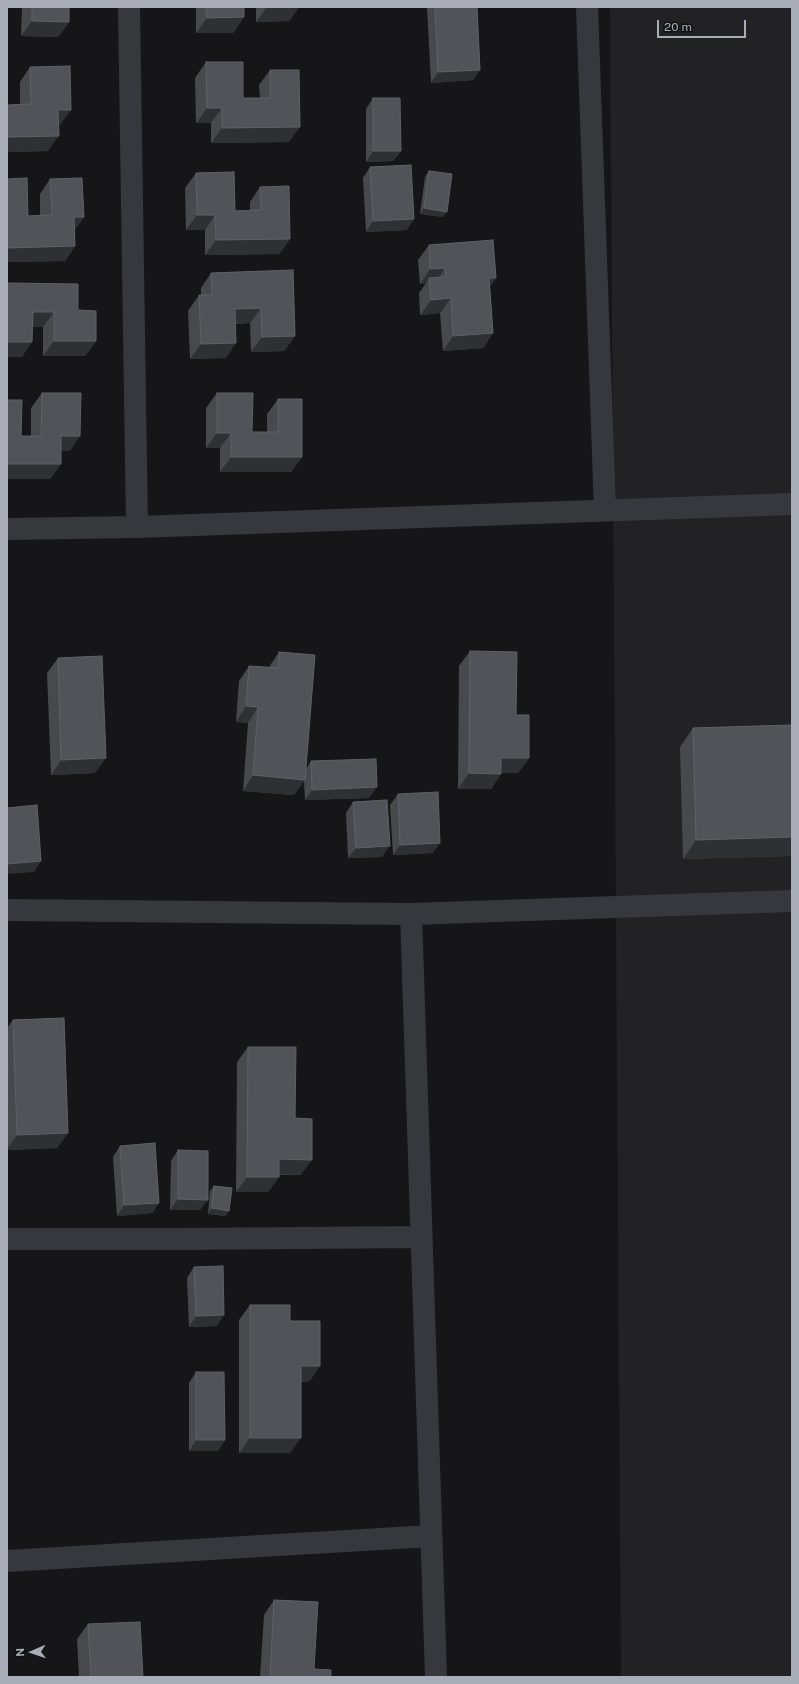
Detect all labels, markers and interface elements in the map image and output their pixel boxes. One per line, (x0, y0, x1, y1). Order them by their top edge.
scale bar (659, 12, 748, 38)
text: 20 m (664, 20, 692, 34)
north arrow (12, 1632, 52, 1672)
text: N (14, 1648, 26, 1657)

